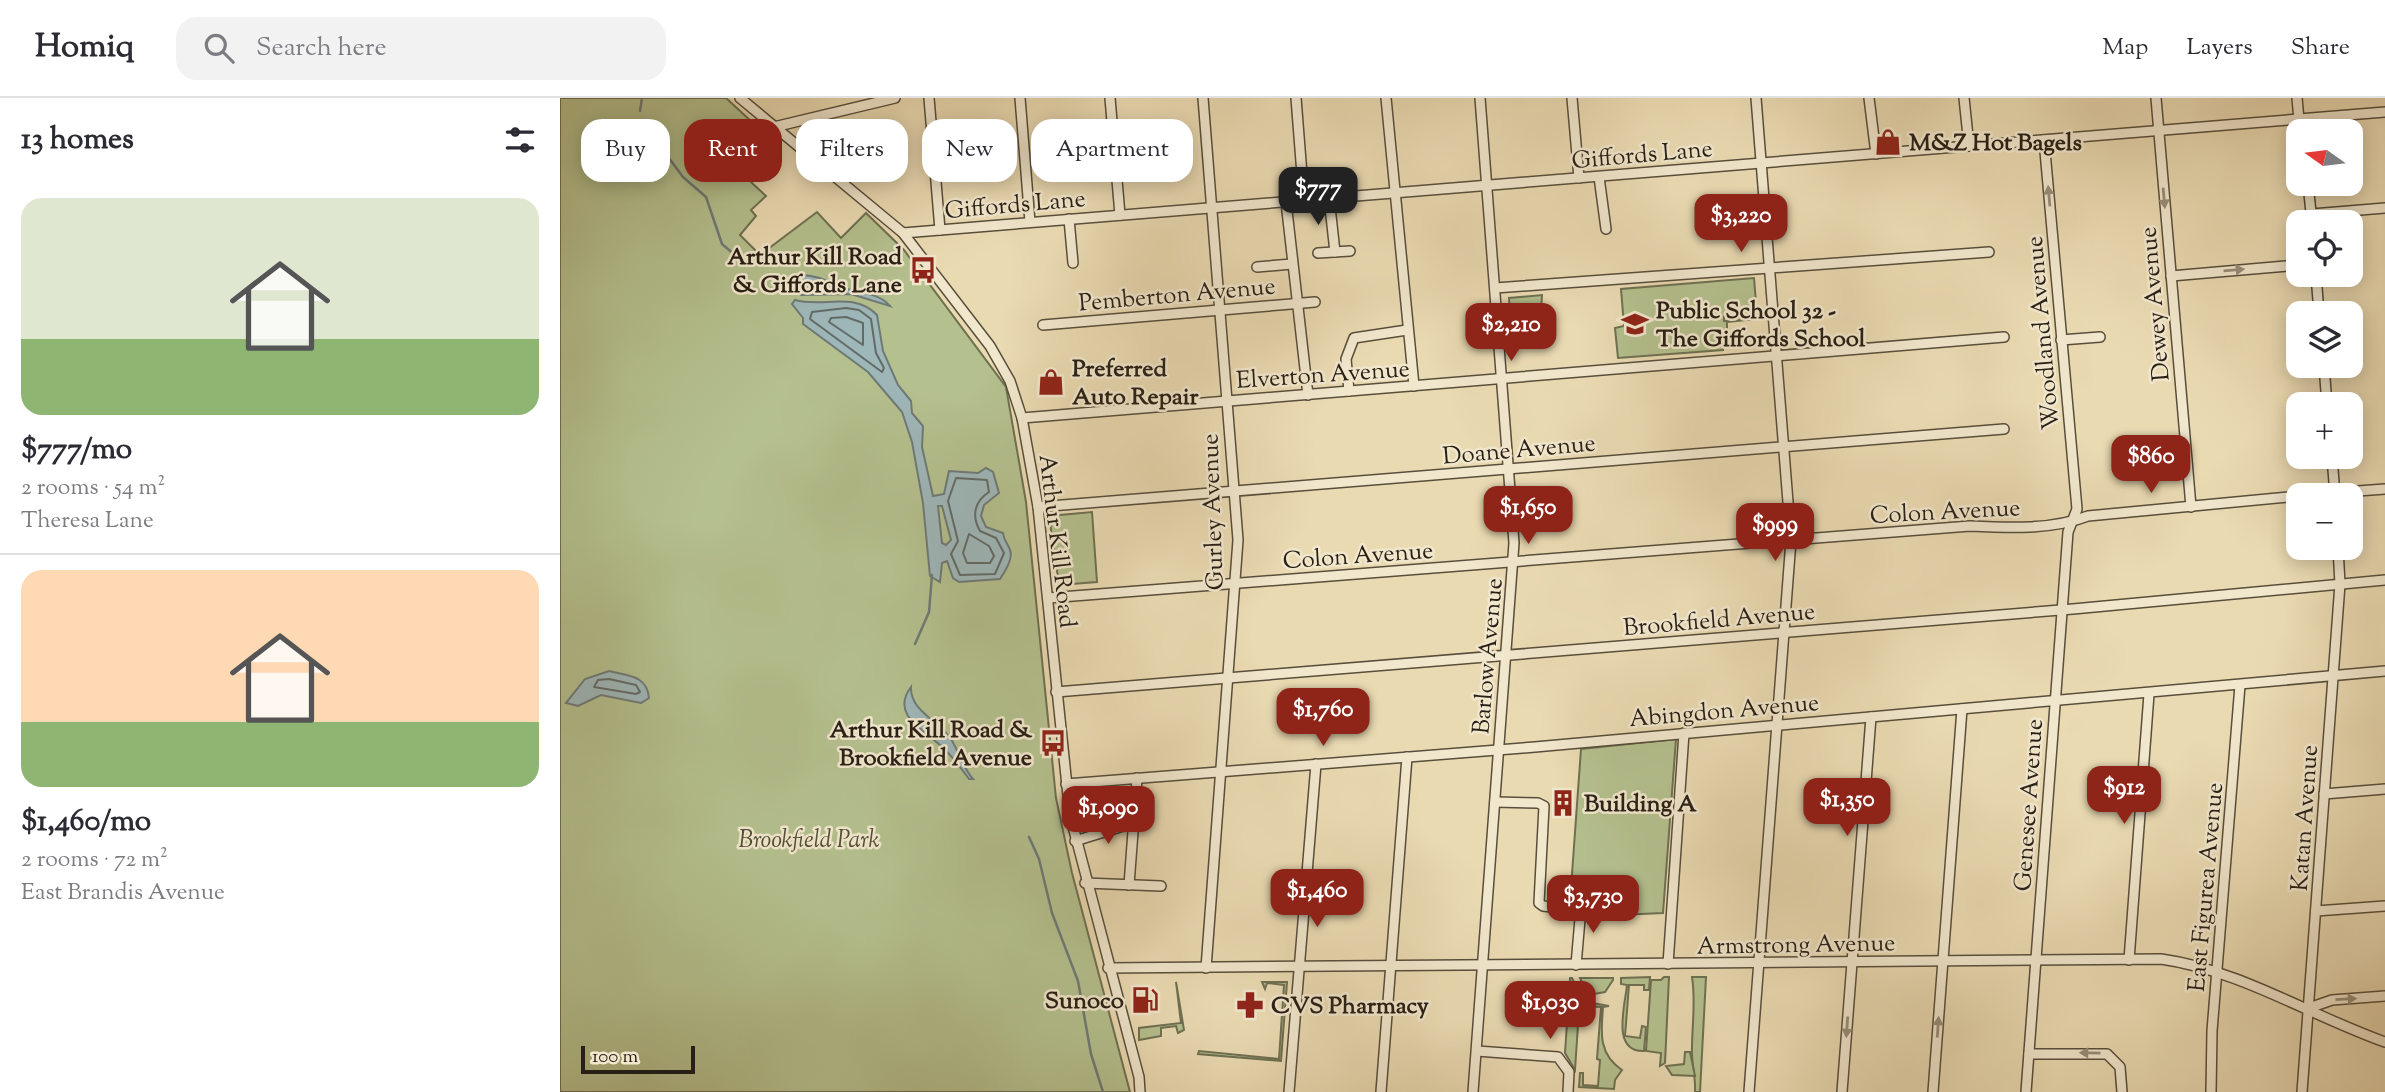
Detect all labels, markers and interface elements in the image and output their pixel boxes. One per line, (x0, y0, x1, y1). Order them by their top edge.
search box (176, 17, 666, 80)
text: Homiq (35, 24, 134, 72)
icon: search (200, 29, 238, 67)
text: Search here (256, 30, 387, 67)
text: Map (2102, 31, 2148, 65)
text: Layers (2186, 31, 2253, 65)
text: Share (2291, 31, 2350, 65)
text: 13 homes (21, 119, 134, 162)
chip: Buy (581, 119, 670, 182)
chip: Rent (684, 119, 782, 182)
chip: Filters (796, 119, 908, 182)
chip: New (922, 119, 1017, 182)
chip: Apartment (1031, 119, 1193, 182)
north arrow (2286, 119, 2362, 196)
map controls (2286, 119, 2363, 560)
icon: filters (501, 121, 539, 159)
shop icon: M&Z Hot Bagels (1873, 127, 1903, 157)
place label: M&Z Hot Bagels (1909, 127, 2082, 161)
street label: Giffords Lane (1570, 133, 1714, 179)
pin: $777 (1277, 167, 1359, 227)
text: $777 (1295, 173, 1341, 206)
street label: Giffords Lane (943, 183, 1087, 229)
one-way arrow (2043, 184, 2054, 206)
one-way arrow (2159, 187, 2170, 209)
pin: $3,220 (1684, 194, 1798, 254)
text: $3,220 (1711, 200, 1772, 233)
button: locate (2286, 210, 2363, 287)
street label: Dewey Avenue (2132, 225, 2180, 383)
street label: Woodland Avenue (2019, 234, 2069, 431)
place label: Arthur Kill Road & Giffords Lane (727, 241, 902, 303)
icon: home (217, 243, 343, 369)
bus stop icon: Arthur Kill Road & Giffords Lane (908, 255, 938, 285)
one-way arrow (2224, 264, 2246, 275)
street label: Pemberton Avenue (1077, 270, 1277, 322)
place label: Public School 32 - The Giffords School (1656, 295, 1866, 357)
button: layers (2286, 301, 2363, 378)
pin: $2,210 (1454, 303, 1568, 363)
text: $2,210 (1481, 309, 1541, 342)
school or university icon: Public School 32 - The Giffords School (1620, 309, 1650, 339)
place label: Preferred Auto Repair (1072, 353, 1200, 415)
street label: Elverton Avenue (1235, 353, 1411, 399)
shop icon: Preferred Auto Repair (1036, 367, 1066, 397)
button: + (2286, 392, 2363, 469)
street label: Doane Avenue (1441, 427, 1597, 475)
text: $777/mo (21, 429, 132, 472)
street label: Gurley Avenue (1194, 433, 1234, 591)
pin: $860 (2110, 436, 2192, 495)
text: $860 (2127, 441, 2175, 474)
street label: Arthur Kill Road (1028, 452, 1084, 630)
text: 2 rooms · 54 m² (21, 472, 165, 505)
button: − (2286, 483, 2363, 560)
pin: $1,650 (1471, 486, 1585, 546)
text: $1,650 (1500, 492, 1556, 525)
street label: Colon Avenue (1869, 492, 2021, 534)
pin: $999 (1734, 504, 1816, 563)
text: Theresa Lane (21, 505, 154, 538)
text: $999 (1752, 509, 1798, 542)
street label: Colon Avenue (1282, 535, 1435, 579)
street label: Barlow Avenue (1465, 577, 1513, 736)
street label: Brookfield Avenue (1622, 596, 1817, 646)
icon: home (217, 615, 343, 741)
street label: Abingdon Avenue (1628, 687, 1821, 737)
pin: $1,760 (1266, 688, 1380, 748)
text: $1,760 (1293, 694, 1353, 727)
place label: Arthur Kill Road & Brookfield Avenue (830, 714, 1033, 776)
street label: Genesee Avenue (2007, 718, 2053, 893)
bus stop icon: Arthur Kill Road & Brookfield Avenue (1038, 728, 1068, 758)
street label: Katan Avenue (2284, 744, 2328, 893)
pin: $912 (2083, 766, 2165, 826)
text: $912 (2103, 772, 2145, 805)
pin: $1,350 (1790, 778, 1904, 838)
street label: East Figurea Avenue (2181, 781, 2233, 993)
text: $1,350 (1819, 784, 1875, 817)
pin: $1,090 (1051, 786, 1165, 846)
building icon: Building A (1548, 788, 1578, 818)
place label: Building A (1584, 788, 1697, 822)
text: $1,090 (1078, 792, 1138, 825)
text: $1,460/mo (21, 801, 151, 844)
park label: Brookfield Park (739, 824, 880, 858)
text: 2 rooms · 72 m² (21, 844, 168, 877)
pin: $1,460 (1260, 870, 1374, 929)
text: $1,460 (1287, 875, 1347, 908)
pin: $3,730 (1536, 876, 1650, 935)
text: East Brandis Avenue (21, 877, 225, 910)
text: $3,730 (1563, 881, 1623, 914)
street label: Armstrong Avenue (1696, 927, 1896, 965)
pin: $1,030 (1493, 982, 1607, 1041)
place label: Sunoco (1045, 985, 1124, 1019)
fuel station icon: Sunoco (1130, 985, 1160, 1015)
text: $1,030 (1521, 987, 1579, 1020)
pharmacy icon: CVS Pharmacy (1235, 990, 1265, 1020)
place label: CVS Pharmacy (1271, 990, 1429, 1024)
one-way arrow (2335, 993, 2357, 1004)
one-way arrow (1933, 1015, 1944, 1037)
one-way arrow (1841, 1017, 1852, 1039)
scale bar (581, 1043, 695, 1075)
text: 100 m (592, 1044, 638, 1071)
one-way arrow (2079, 1047, 2101, 1059)

